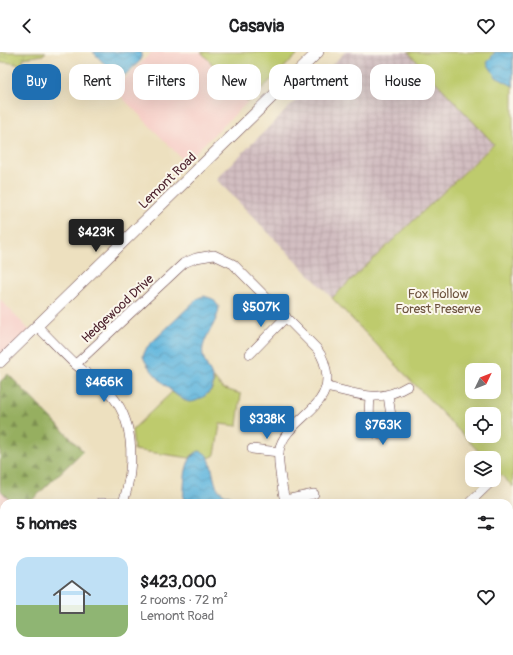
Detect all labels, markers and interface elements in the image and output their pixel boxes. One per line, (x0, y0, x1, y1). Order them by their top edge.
icon: back (16, 15, 38, 37)
text: Casavia (229, 15, 284, 38)
icon: heart (475, 15, 497, 37)
chip: Buy (12, 64, 61, 100)
chip: Rent (69, 64, 125, 100)
chip: Filters (133, 64, 199, 100)
chip: New (207, 64, 261, 100)
chip: Apartment (269, 64, 362, 100)
chip: House (370, 64, 435, 100)
street label: Lemont Road (135, 149, 200, 212)
pin: $423K (68, 219, 124, 253)
text: $423K (78, 224, 114, 240)
street label: Hedgewood Drive (78, 271, 158, 346)
park label: Fox Hollow Forest Preserve (395, 286, 481, 317)
pin: $507K (233, 294, 289, 328)
text: $507K (242, 299, 280, 315)
north arrow (465, 363, 501, 399)
map controls (465, 363, 501, 487)
pin: $466K (76, 369, 132, 403)
text: $466K (85, 374, 123, 390)
pin: $338K (239, 406, 295, 440)
button: locate (465, 407, 501, 443)
text: $338K (249, 411, 285, 427)
pin: $763K (355, 412, 411, 446)
text: $763K (365, 417, 401, 433)
button: layers (465, 451, 501, 487)
icon: filters (475, 512, 497, 534)
text: 5 homes (16, 513, 77, 534)
text: $423,000 (140, 571, 217, 592)
icon: home (48, 573, 96, 621)
icon: heart (475, 586, 497, 608)
text: 2 rooms · 72 m² (140, 592, 228, 608)
text: Lemont Road (140, 608, 214, 624)

